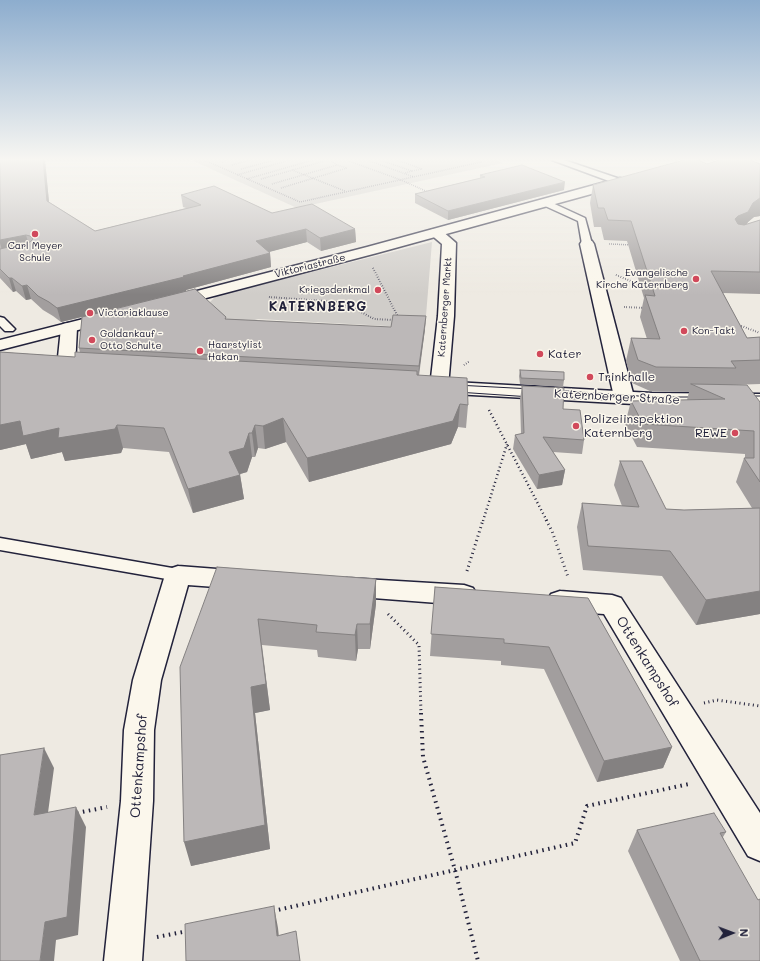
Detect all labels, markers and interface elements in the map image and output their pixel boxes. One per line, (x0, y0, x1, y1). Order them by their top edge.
marker: Carl Meyer Schule (30, 229, 40, 239)
place label: Carl Meyer Schule (8, 240, 62, 264)
street label: Viktoriastraße (273, 251, 347, 281)
street label: Katernberger Markt (436, 257, 454, 357)
place label: Evangelische Kirche Katernberg (596, 267, 688, 290)
marker: Evangelische Kirche Katernberg (691, 274, 701, 284)
place label: Kriegsdenkmal (299, 284, 370, 296)
marker: Kriegsdenkmal (373, 285, 383, 295)
district label: KATERNBERG (269, 299, 367, 315)
place label: Victoriaklause (98, 307, 169, 319)
marker: Victoriaklause (85, 308, 95, 318)
place label: Kon-Takt (692, 325, 735, 337)
marker: Kon-Takt (679, 326, 689, 336)
place label: Goldankauf - Otto Schulte (100, 328, 162, 352)
marker: Goldankauf - Otto Schulte (87, 335, 97, 345)
place label: Haarstylist Hakan (208, 339, 262, 362)
marker: Haarstylist Hakan (195, 346, 205, 356)
place label: Kater (548, 347, 581, 361)
marker: Kater (535, 349, 545, 359)
place label: Trinkhalle (598, 370, 655, 384)
marker: Trinkhalle (585, 372, 595, 382)
street label: Katernberger Straße (554, 387, 680, 407)
place label: Polizeiinspektion Katernberg (584, 412, 683, 440)
marker: Polizeiinspektion Katernberg (571, 421, 581, 431)
place label: REWE (695, 426, 727, 440)
marker: REWE (730, 428, 740, 438)
street label: Ottenkampshof (612, 613, 682, 711)
street label: Ottenkampshof (127, 713, 151, 819)
north arrow (712, 913, 752, 953)
text: N (737, 928, 752, 937)

